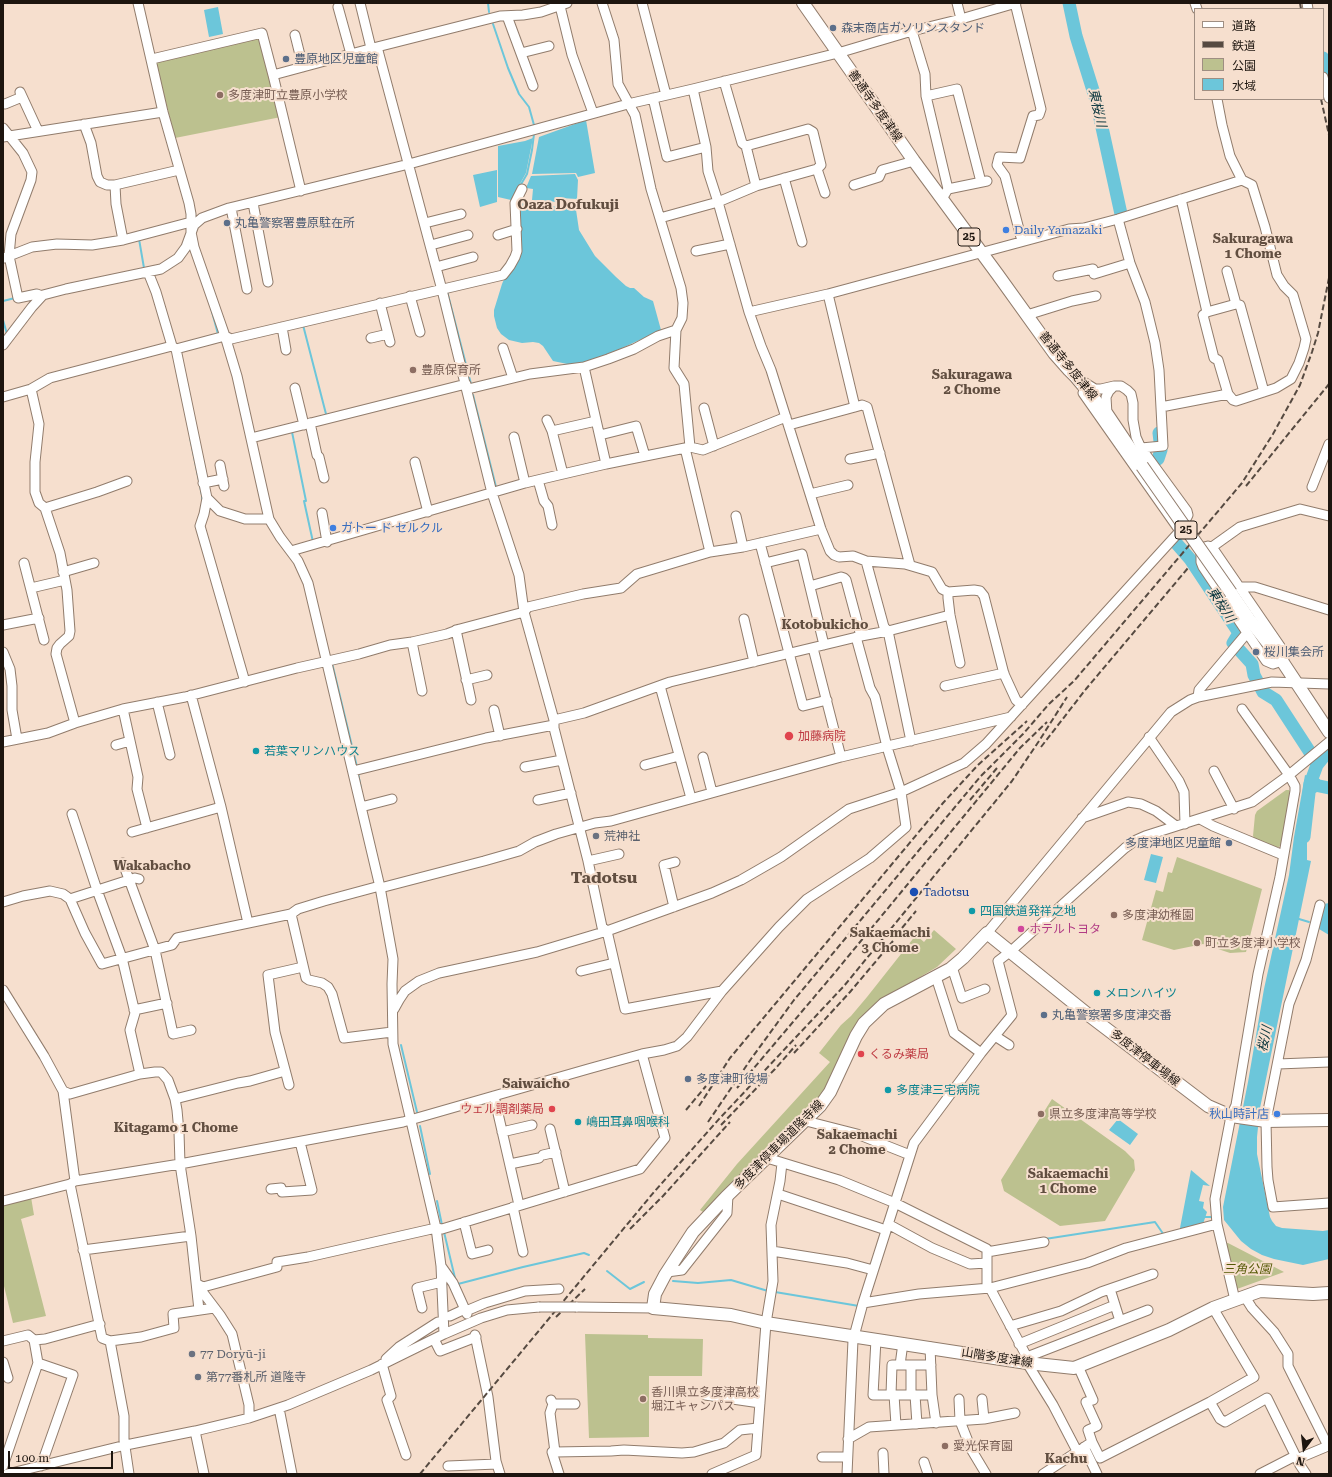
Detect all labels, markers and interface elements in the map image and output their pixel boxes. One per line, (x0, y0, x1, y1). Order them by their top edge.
legend (1194, 8, 1324, 100)
text: 道路 (1232, 19, 1256, 33)
place label: 森末商店ガソリンスタンド (841, 21, 985, 35)
marker: 森末商店ガソリンスタンド (828, 23, 838, 33)
text: 鉄道 (1232, 39, 1256, 53)
place label: 豊原地区児童館 (294, 52, 378, 66)
marker: 豊原地区児童館 (281, 54, 291, 64)
text: 公園 (1232, 59, 1256, 73)
street label: 善通寺多度津線 (845, 67, 905, 145)
text: 水域 (1232, 79, 1256, 93)
water label: 東桜川 (1085, 87, 1109, 129)
place label: 多度津町立豊原小学校 (228, 88, 348, 102)
marker: 多度津町立豊原小学校 (215, 90, 225, 100)
district label: Oaza Dofukuji (517, 197, 619, 213)
place label: 丸亀警察署豊原駐在所 (235, 216, 355, 230)
marker: 丸亀警察署豊原駐在所 (222, 218, 232, 228)
place label: Daily Yamazaki (1014, 223, 1102, 237)
marker: Daily Yamazaki (1001, 225, 1011, 235)
road number: 25 (958, 228, 980, 246)
district label: Sakuragawa 1 Chome (1213, 231, 1293, 262)
street label: 善通寺多度津線 (1036, 329, 1100, 403)
place label: 豊原保育所 (421, 363, 481, 377)
marker: 豊原保育所 (408, 365, 418, 375)
district label: Sakuragawa 2 Chome (932, 367, 1012, 398)
place label: ガトー ド セルクル (341, 521, 443, 535)
road number: 25 (1175, 521, 1197, 539)
marker: ガトー ド セルクル (328, 523, 338, 533)
water label: 東桜川 (1204, 584, 1238, 626)
district label: Kotobukicho (782, 617, 868, 633)
place label: 桜川集会所 (1264, 645, 1324, 659)
marker: 桜川集会所 (1251, 647, 1261, 657)
place label: 加藤病院 (798, 729, 846, 743)
marker: 加藤病院 (783, 730, 795, 742)
place label: 若葉マリンハウス (264, 744, 360, 758)
marker: 若葉マリンハウス (251, 746, 261, 756)
place label: 荒神社 (604, 829, 640, 843)
marker: 荒神社 (591, 831, 601, 841)
place label: 多度津地区児童館 (1125, 836, 1221, 850)
marker: 多度津地区児童館 (1224, 838, 1234, 848)
district label: Wakabacho (113, 858, 191, 874)
district label: Tadotsu (571, 868, 637, 888)
place label: Tadotsu (923, 885, 969, 899)
marker: Tadotsu (908, 886, 920, 898)
place label: 四国鉄道発祥之地 (980, 904, 1076, 918)
marker: 四国鉄道発祥之地 (967, 906, 977, 916)
place label: 多度津幼稚園 (1122, 908, 1194, 922)
marker: 多度津幼稚園 (1109, 910, 1119, 920)
place label: ホテルトヨタ (1029, 922, 1101, 936)
marker: ホテルトヨタ (1016, 924, 1026, 934)
district label: Sakaemachi 3 Chome (850, 925, 930, 956)
place label: 町立多度津小学校 (1205, 936, 1301, 950)
marker: 町立多度津小学校 (1192, 938, 1202, 948)
place label: メロンハイツ (1105, 986, 1177, 1000)
marker: メロンハイツ (1092, 988, 1102, 998)
place label: 丸亀警察署多度津交番 (1052, 1008, 1172, 1022)
marker: 丸亀警察署多度津交番 (1039, 1010, 1049, 1020)
water label: 桜川 (1255, 1025, 1275, 1053)
street label: 多度津停車場線 (1107, 1026, 1183, 1090)
place label: くるみ薬局 (869, 1047, 929, 1061)
marker: くるみ薬局 (856, 1049, 866, 1059)
place label: 多度津町役場 (696, 1072, 768, 1086)
marker: 多度津町役場 (683, 1074, 693, 1084)
district label: Saiwaicho (502, 1076, 570, 1092)
place label: 多度津三宅病院 (896, 1083, 980, 1097)
marker: 多度津三宅病院 (883, 1085, 893, 1095)
street label: 多度津停車場道隆寺線 (731, 1097, 827, 1193)
place label: ウェル調剤薬局 (460, 1102, 544, 1116)
marker: ウェル調剤薬局 (547, 1104, 557, 1114)
place label: 県立多度津高等学校 (1049, 1107, 1157, 1121)
place label: 秋山時計店 (1209, 1107, 1269, 1121)
marker: 県立多度津高等学校 (1036, 1109, 1046, 1119)
marker: 秋山時計店 (1272, 1109, 1282, 1119)
place label: 嶋田耳鼻咽喉科 (586, 1115, 670, 1129)
marker: 嶋田耳鼻咽喉科 (573, 1117, 583, 1127)
district label: Kitagamo 1 Chome (114, 1120, 238, 1136)
district label: Sakaemachi 2 Chome (817, 1127, 897, 1158)
district label: Sakaemachi 1 Chome (1028, 1166, 1108, 1197)
park label: 三角公園 (1223, 1262, 1271, 1276)
street label: 山階多度津線 (960, 1345, 1034, 1371)
place label: 77 Doryū-ji (200, 1347, 266, 1361)
marker: 77 Doryū-ji (187, 1349, 197, 1359)
place label: 第77番札所 道隆寺 (206, 1370, 306, 1384)
marker: 第77番札所 道隆寺 (193, 1372, 203, 1382)
place label: 香川県立多度津高校 堀江キャンパス (651, 1385, 759, 1413)
marker: 香川県立多度津高校 堀江キャンパス (638, 1394, 648, 1404)
north arrow (1284, 1429, 1324, 1469)
place label: 愛光保育園 (953, 1439, 1013, 1453)
marker: 愛光保育園 (940, 1441, 950, 1451)
scale bar (10, 1443, 115, 1469)
text: 100 m (15, 1451, 49, 1465)
district label: Kachu (1045, 1451, 1087, 1467)
text: N (1295, 1454, 1307, 1468)

